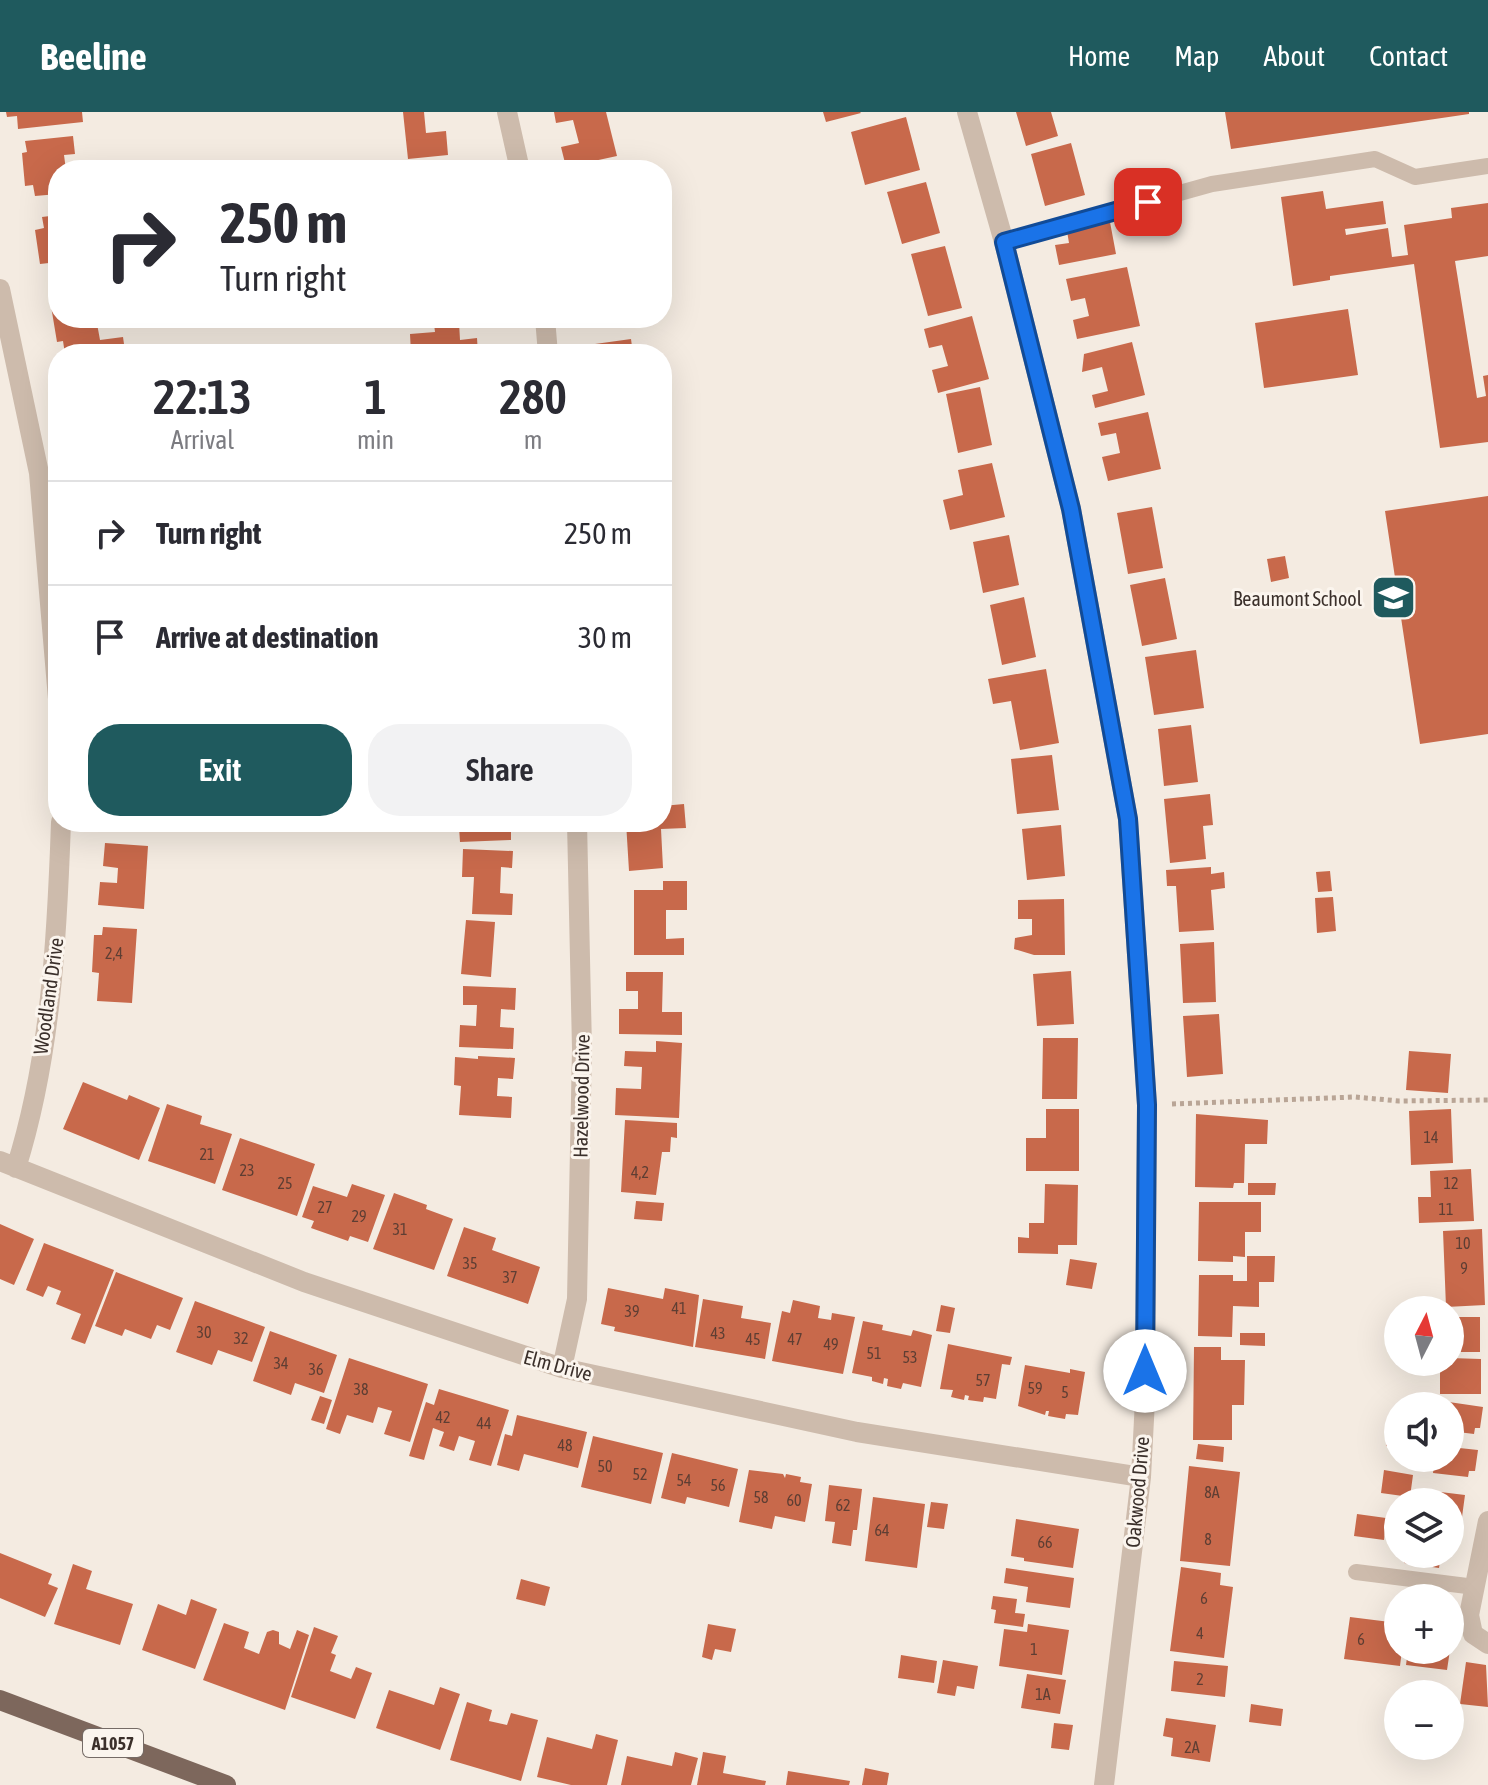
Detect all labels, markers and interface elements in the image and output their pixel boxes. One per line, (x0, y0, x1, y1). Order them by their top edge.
text: Beeline (40, 35, 147, 78)
text: Home (1068, 40, 1130, 72)
text: Map (1174, 40, 1219, 72)
text: About (1263, 40, 1325, 72)
text: Contact (1369, 40, 1448, 72)
pin (1114, 168, 1182, 236)
icon: arrive (1126, 180, 1170, 224)
text: 250 m (220, 191, 347, 255)
icon: right (88, 192, 192, 296)
text: Turn right (220, 257, 347, 299)
text: 22:13 (153, 369, 252, 424)
text: 1 (364, 369, 387, 424)
text: 280 (499, 369, 567, 424)
text: Arrival (171, 425, 234, 455)
text: min (357, 425, 394, 455)
text: m (524, 425, 542, 455)
icon: right (88, 511, 132, 555)
text: Turn right (156, 516, 262, 550)
text: 250 m (564, 516, 632, 550)
school or university icon: Beaumont School (1369, 574, 1417, 622)
place label: Beaumont School (1233, 587, 1363, 610)
icon: arrive (88, 615, 132, 659)
text: Arrive at destination (156, 620, 378, 654)
text: 30 m (578, 620, 632, 654)
button: Exit (88, 724, 352, 816)
button: Share (368, 724, 632, 816)
street label: Woodland Drive (28, 936, 68, 1056)
house number: 2,4 (105, 944, 123, 962)
street label: Hazelwood Drive (568, 1034, 594, 1158)
house number: 14 (1423, 1128, 1439, 1146)
house number: 21 (199, 1145, 215, 1163)
house number: 23 (239, 1161, 255, 1179)
house number: 4,2 (631, 1163, 649, 1181)
house number: 25 (277, 1174, 293, 1192)
house number: 12 (1443, 1174, 1459, 1192)
house number: 27 (317, 1198, 333, 1216)
house number: 11 (1438, 1200, 1454, 1218)
house number: 29 (351, 1207, 367, 1225)
house number: 31 (392, 1220, 408, 1238)
house number: 10 (1455, 1234, 1471, 1252)
house number: 35 (462, 1254, 478, 1272)
house number: 9 (1460, 1259, 1468, 1277)
house number: 37 (502, 1268, 518, 1286)
north arrow (1384, 1296, 1464, 1376)
map controls (1384, 1296, 1464, 1760)
house number: 41 (671, 1299, 687, 1317)
house number: 39 (624, 1302, 640, 1320)
house number: 30 (196, 1323, 212, 1341)
house number: 43 (710, 1324, 726, 1342)
house number: 32 (233, 1329, 249, 1347)
position arrow (1103, 1329, 1187, 1413)
house number: 45 (745, 1330, 761, 1348)
house number: 47 (787, 1330, 803, 1348)
house number: 49 (823, 1335, 839, 1353)
house number: 51 (866, 1344, 882, 1362)
street label: Elm Drive (521, 1345, 595, 1385)
house number: 53 (902, 1348, 918, 1366)
house number: 34 (273, 1354, 289, 1372)
house number: 36 (308, 1360, 324, 1378)
house number: 57 (975, 1371, 991, 1389)
house number: 59 (1027, 1379, 1043, 1397)
house number: 38 (353, 1380, 369, 1398)
house number: 5 (1061, 1383, 1069, 1401)
button: sound (1384, 1392, 1464, 1472)
house number: 42 (435, 1408, 451, 1426)
house number: 44 (476, 1414, 492, 1432)
house number: 48 (557, 1436, 573, 1454)
street label: Oakwood Drive (1121, 1436, 1153, 1548)
house number: 50 (597, 1457, 613, 1475)
house number: 52 (632, 1465, 648, 1483)
house number: 54 (676, 1471, 692, 1489)
house number: 56 (710, 1476, 726, 1494)
house number: 8A (1204, 1483, 1220, 1501)
house number: 58 (753, 1488, 769, 1506)
button: layers (1384, 1488, 1464, 1568)
house number: 60 (786, 1491, 802, 1509)
house number: 62 (835, 1496, 851, 1514)
house number: 64 (874, 1521, 890, 1539)
house number: 8 (1204, 1530, 1212, 1548)
house number: 66 (1037, 1533, 1053, 1551)
button: + (1384, 1584, 1464, 1664)
house number: 6 (1200, 1589, 1208, 1607)
house number: 4 (1196, 1624, 1204, 1642)
house number: 6 (1357, 1630, 1365, 1648)
house number: 1 (1030, 1640, 1038, 1658)
house number: 2 (1196, 1670, 1204, 1688)
button: − (1384, 1680, 1464, 1760)
house number: 1A (1035, 1685, 1051, 1703)
road number: A1057 (83, 1729, 143, 1757)
house number: 2A (1184, 1738, 1200, 1756)

